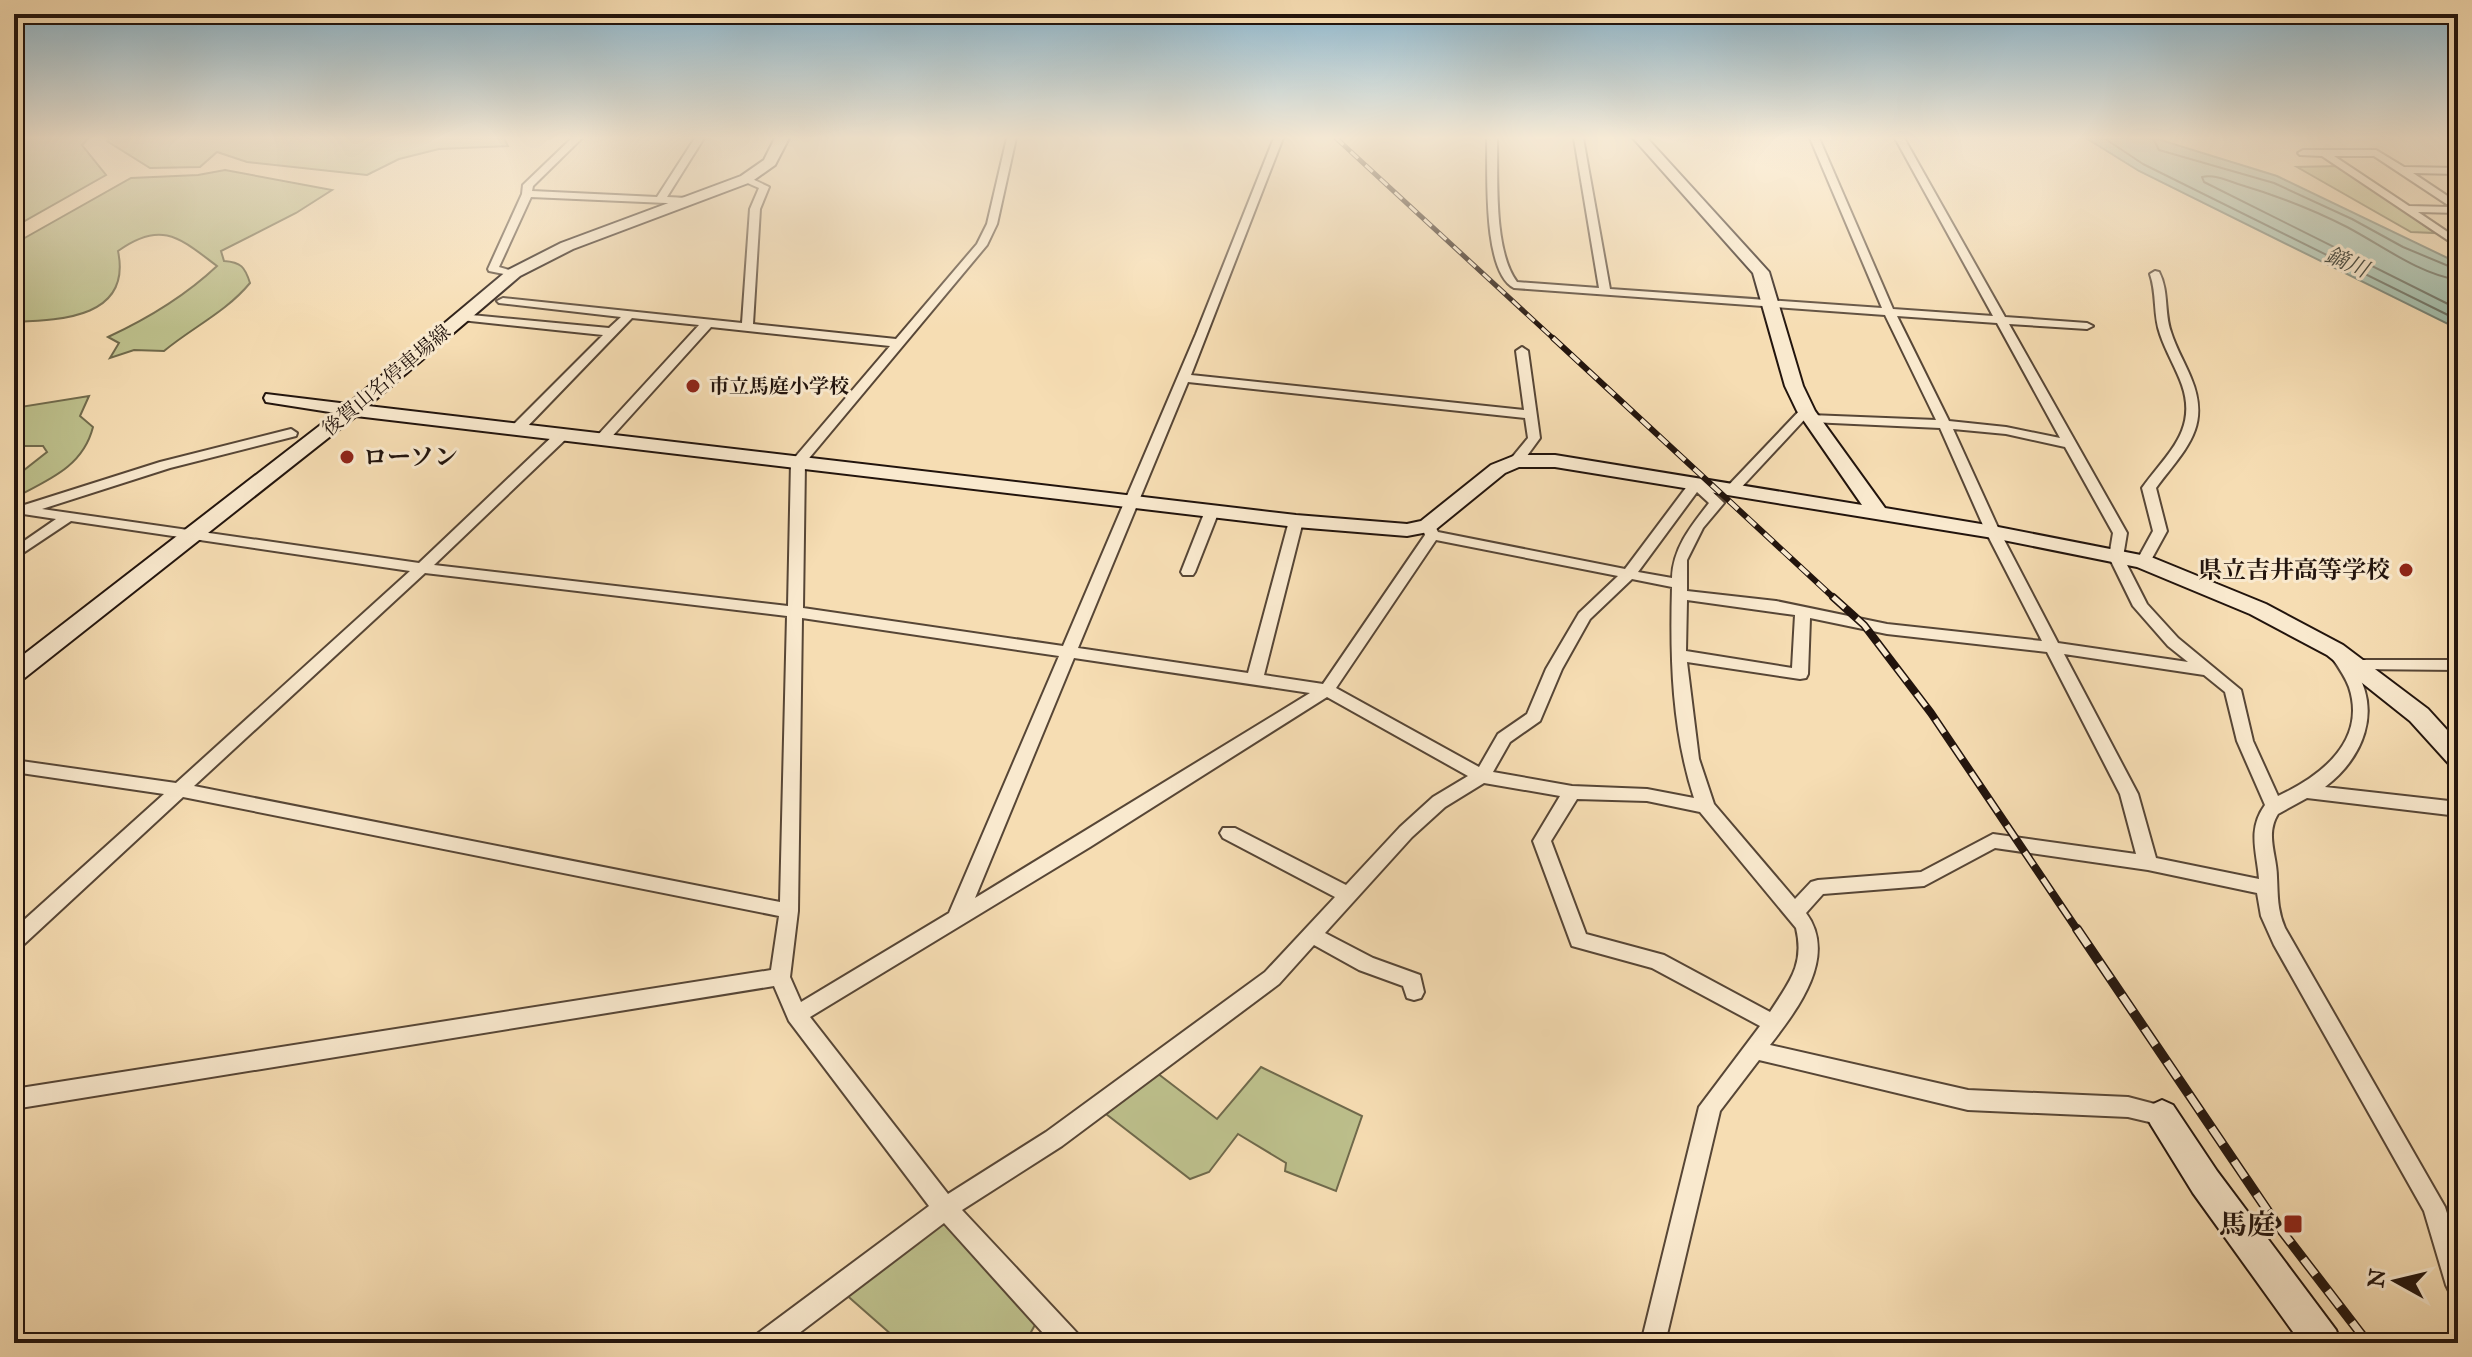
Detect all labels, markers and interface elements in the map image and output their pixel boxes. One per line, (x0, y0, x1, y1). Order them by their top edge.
water label: 鏑川 (2321, 241, 2374, 284)
street label: 後賀山名停車場線 (317, 319, 455, 441)
place label: 市立馬庭小学校 (709, 374, 849, 398)
marker: 市立馬庭小学校 (684, 377, 702, 395)
place label: ローソン (363, 442, 458, 472)
marker: ローソン (338, 448, 356, 466)
place label: 県立吉井高等学校 (2198, 555, 2390, 585)
marker: 県立吉井高等学校 (2397, 561, 2415, 579)
place label: 馬庭 (2219, 1207, 2275, 1242)
marker: 馬庭 (2282, 1213, 2304, 1235)
north arrow (2356, 1241, 2436, 1321)
text: N (2362, 1267, 2391, 1289)

